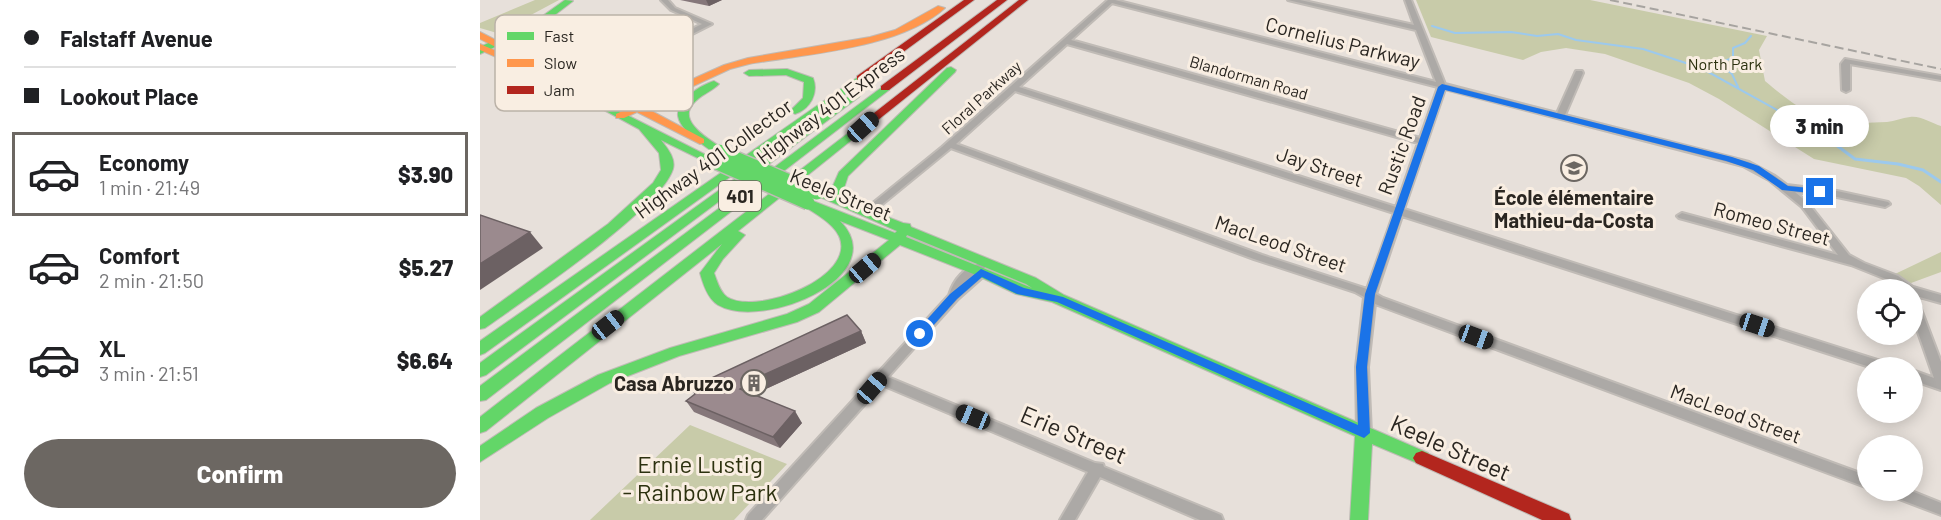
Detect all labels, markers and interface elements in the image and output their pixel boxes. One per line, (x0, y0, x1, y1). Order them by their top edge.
street label: Cornelius Parkway (1263, 11, 1423, 73)
legend (495, 15, 693, 111)
text: Falstaff Avenue (60, 25, 213, 51)
text: Fast (544, 26, 574, 45)
street label: Highway 401 Express (751, 42, 909, 168)
street label: Blandorman Road (1188, 51, 1310, 103)
text: Slow (544, 53, 577, 72)
park label: North Park (1688, 54, 1762, 73)
street label: Floral Parkway (937, 56, 1025, 138)
text: Jam (544, 80, 575, 99)
text: Lookout Place (60, 83, 199, 109)
street label: Rustic Road (1372, 92, 1430, 198)
street label: Highway 401 Collector (630, 93, 796, 223)
callout: 3 min (1770, 105, 1870, 147)
car (844, 108, 882, 146)
text: 3 min (1796, 114, 1843, 138)
street label: Jay Street (1274, 141, 1366, 191)
icon: car (27, 147, 81, 201)
text: Economy (99, 149, 189, 175)
school or university icon: École élémentaire Mathieu-da-Costa (1559, 153, 1589, 183)
text: $3.90 (398, 161, 453, 187)
street label: Keele Street (787, 163, 895, 225)
text: 1 min · 21:49 (99, 175, 200, 199)
route end (1806, 178, 1833, 205)
road number: 401 (719, 181, 761, 211)
place label: École élémentaire Mathieu-da-Costa (1494, 185, 1654, 232)
street label: Romeo Street (1711, 196, 1833, 250)
street label: MacLeod Street (1212, 209, 1350, 277)
icon: car (27, 240, 81, 294)
text: Comfort (99, 242, 180, 268)
car (845, 250, 885, 286)
text: $5.27 (399, 254, 453, 280)
text: 2 min · 21:50 (99, 268, 204, 292)
map controls (1857, 279, 1923, 501)
button: locate (1857, 279, 1923, 345)
car (588, 307, 628, 343)
car (1737, 311, 1777, 339)
route start (906, 320, 933, 347)
car (1456, 322, 1496, 352)
icon: car (27, 333, 81, 387)
text: XL (99, 335, 125, 361)
text: $6.64 (397, 347, 453, 373)
button: + (1857, 357, 1923, 423)
text: 3 min · 21:51 (99, 361, 199, 385)
building icon: Casa Abruzzo (739, 368, 769, 398)
car (853, 369, 891, 407)
place label: Casa Abruzzo (614, 371, 734, 395)
street label: MacLeod Street (1667, 378, 1805, 448)
street label: Erie Street (1017, 399, 1131, 469)
car (953, 402, 993, 432)
street label: Keele Street (1386, 408, 1516, 486)
button: − (1857, 435, 1923, 501)
button: Confirm (24, 439, 456, 508)
park label: Ernie Lustig - Rainbow Park (622, 449, 778, 506)

